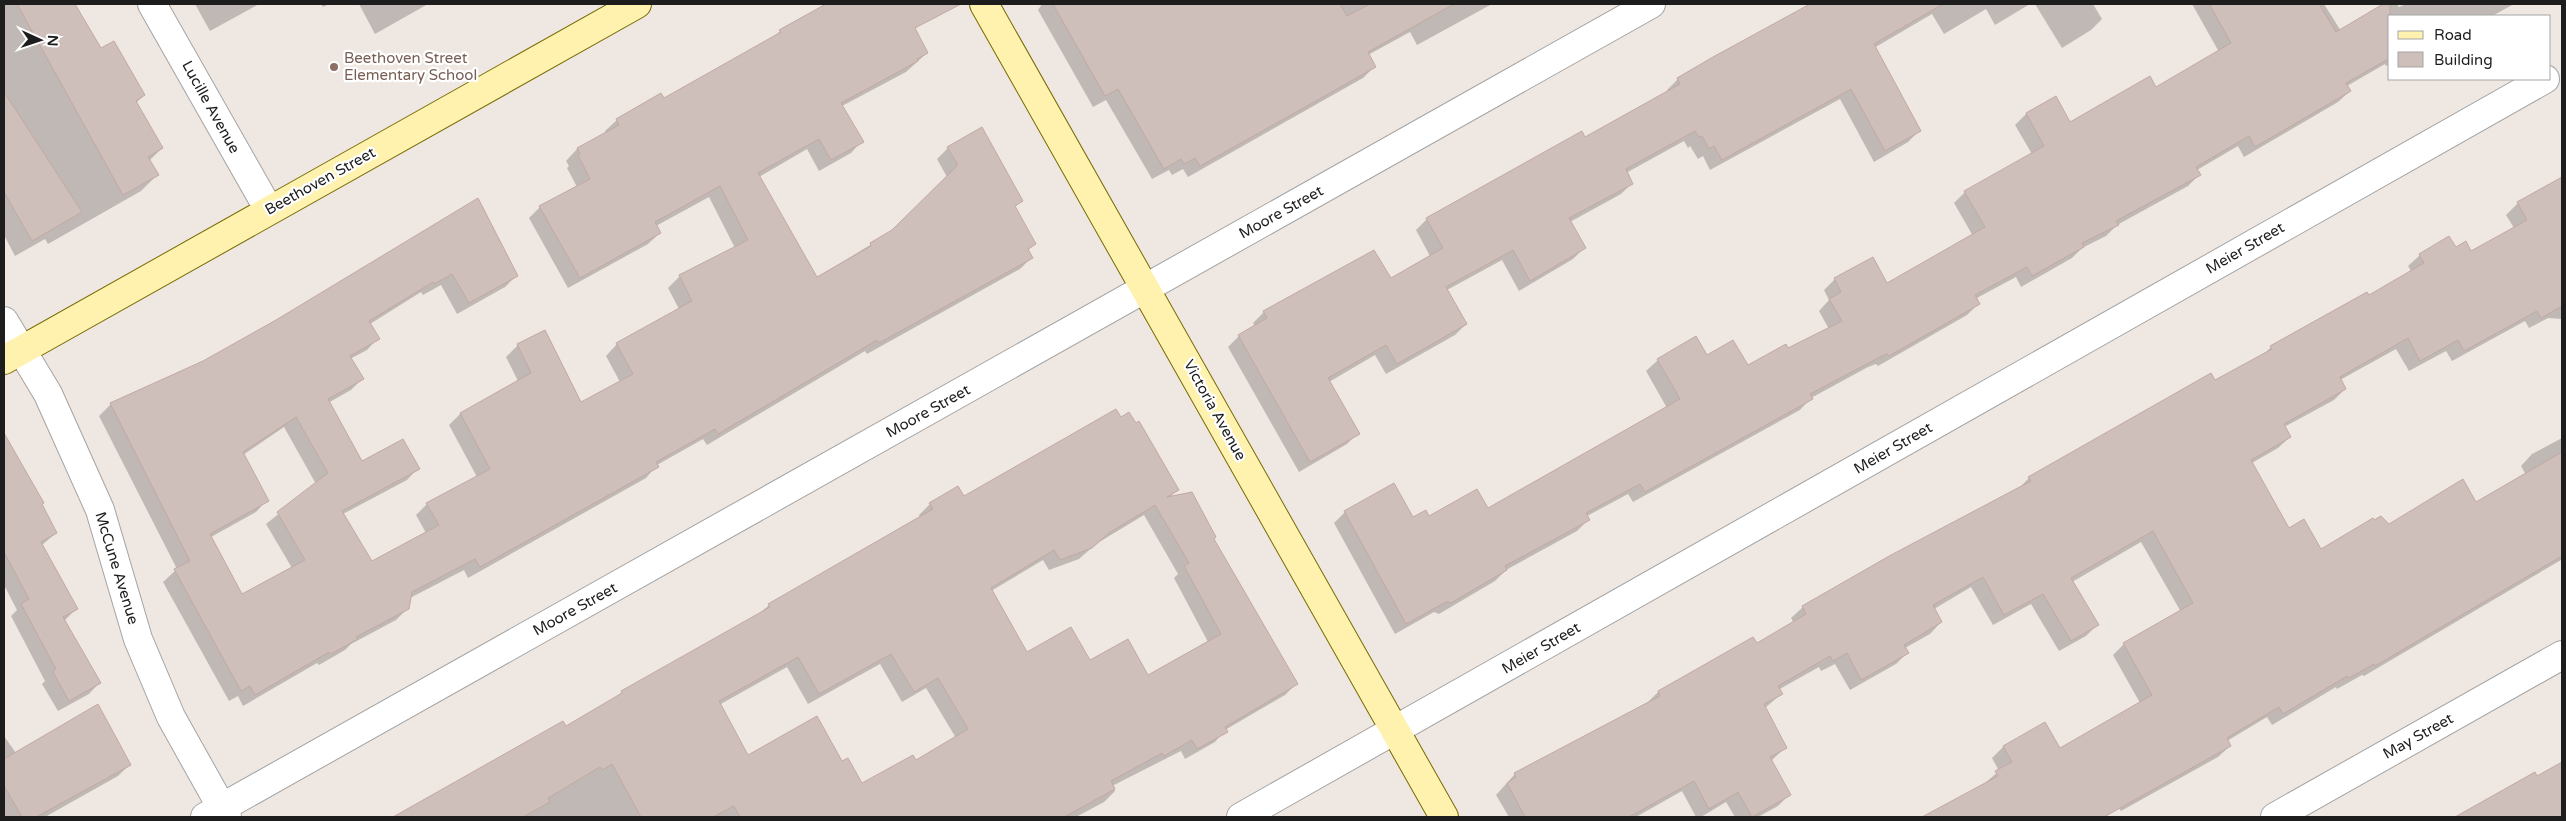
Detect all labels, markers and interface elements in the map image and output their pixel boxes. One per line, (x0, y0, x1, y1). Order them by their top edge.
north arrow (15, 15, 65, 65)
legend (2388, 15, 2551, 80)
text: Road (2434, 26, 2472, 44)
text: N (44, 35, 61, 47)
place label: Beethoven Street Elementary School (344, 49, 477, 84)
text: Building (2434, 51, 2493, 69)
street label: Lucille Avenue (178, 58, 244, 156)
marker: Beethoven Street Elementary School (328, 61, 340, 73)
street label: Beethoven Street (262, 143, 379, 219)
street label: Moore Street (1236, 181, 1326, 242)
street label: Meier Street (2203, 218, 2288, 278)
street label: Victoria Avenue (1180, 357, 1250, 463)
street label: Moore Street (883, 380, 973, 441)
street label: Meier Street (1851, 418, 1936, 478)
street label: McCune Avenue (91, 510, 143, 626)
street label: Moore Street (530, 578, 620, 639)
street label: Meier Street (1499, 618, 1584, 678)
street label: May Street (2380, 709, 2457, 763)

